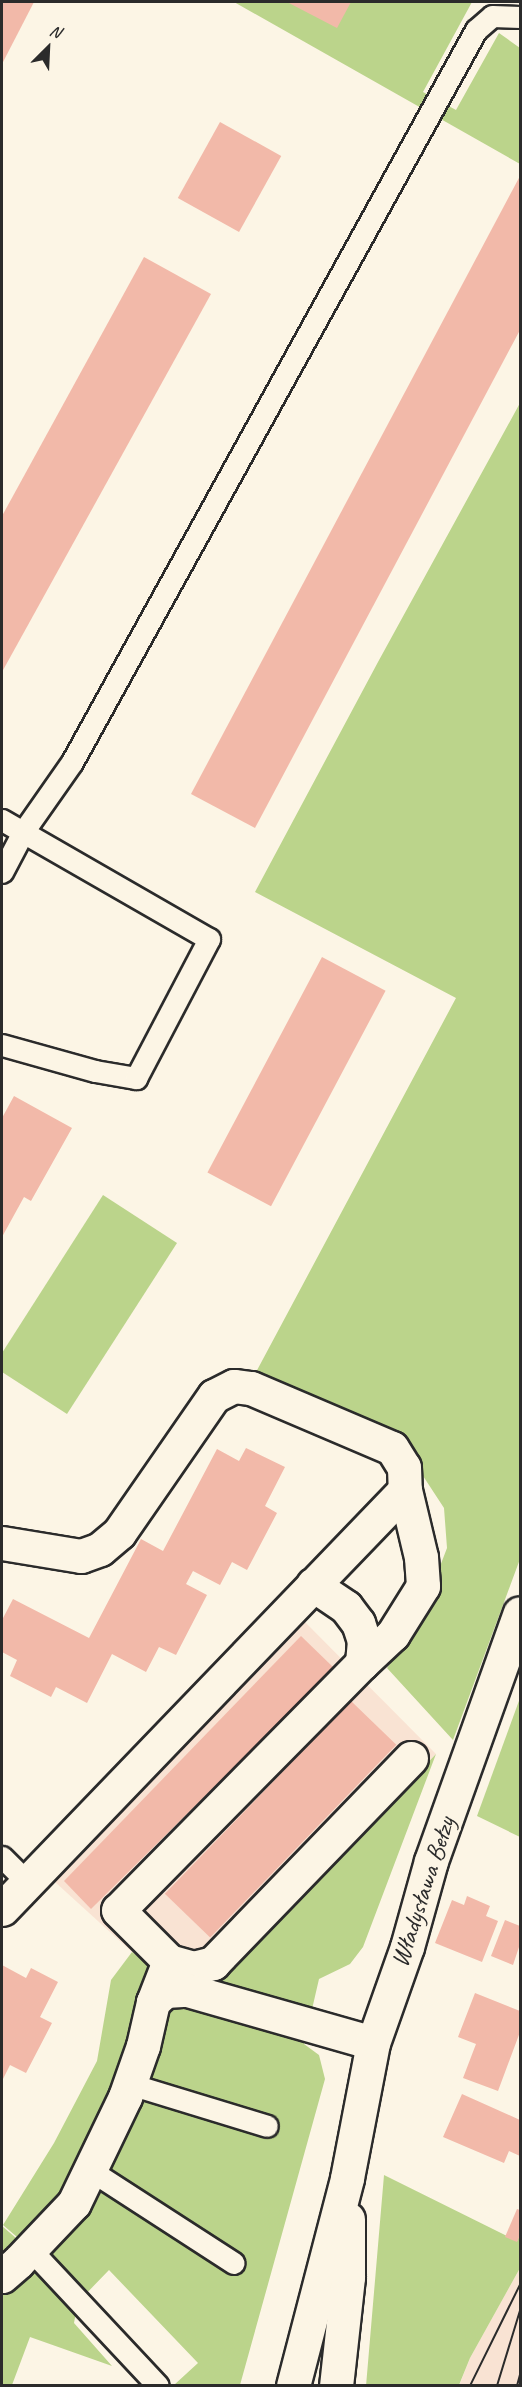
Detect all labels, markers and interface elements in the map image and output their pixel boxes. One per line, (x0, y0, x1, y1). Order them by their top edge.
north arrow (18, 18, 78, 78)
text: N (47, 20, 64, 43)
street label: Władysława Bełzy (384, 1813, 462, 1971)

